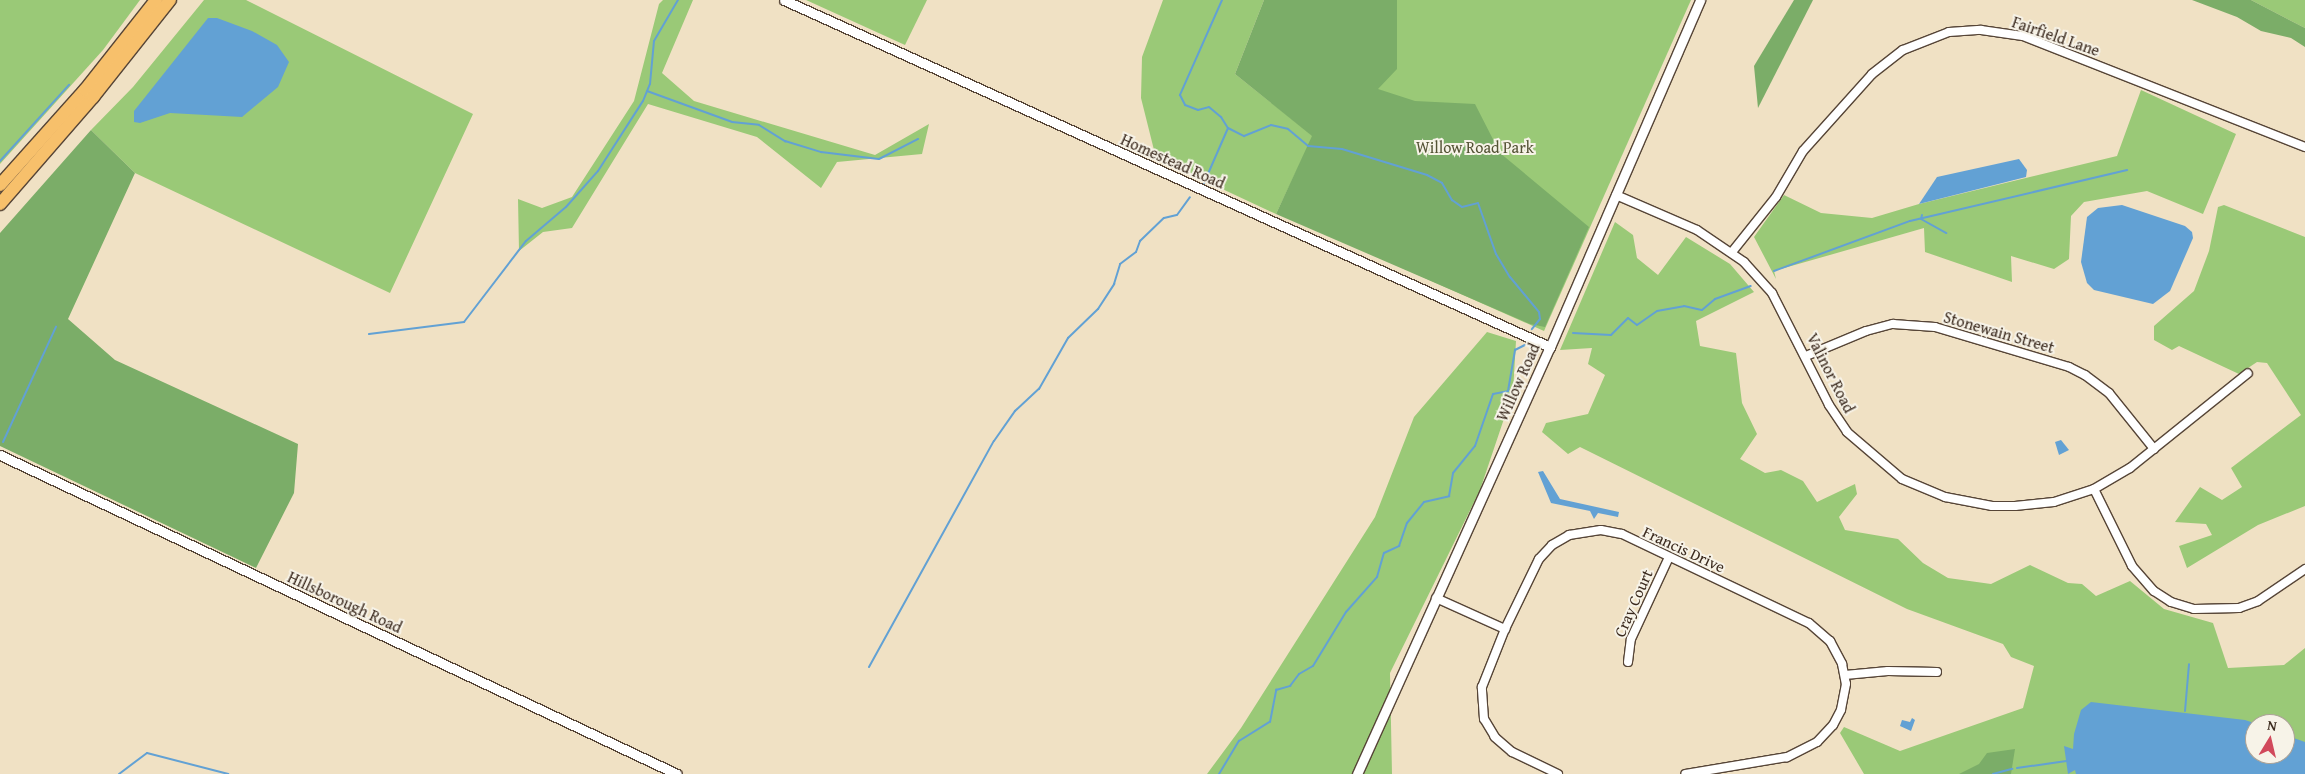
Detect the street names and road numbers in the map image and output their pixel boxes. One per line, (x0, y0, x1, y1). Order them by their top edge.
street label: Fairfield Lane (2010, 12, 2102, 60)
street label: Homestead Road (1118, 129, 1228, 193)
street label: Stonewain Street (1941, 307, 2057, 357)
street label: Valinor Road (1803, 330, 1859, 416)
street label: Willow Road (1492, 340, 1544, 424)
street label: Francis Drive (1640, 522, 1728, 576)
street label: Cray Court (1610, 566, 1656, 640)
street label: Hillsborough Road (285, 567, 405, 637)

